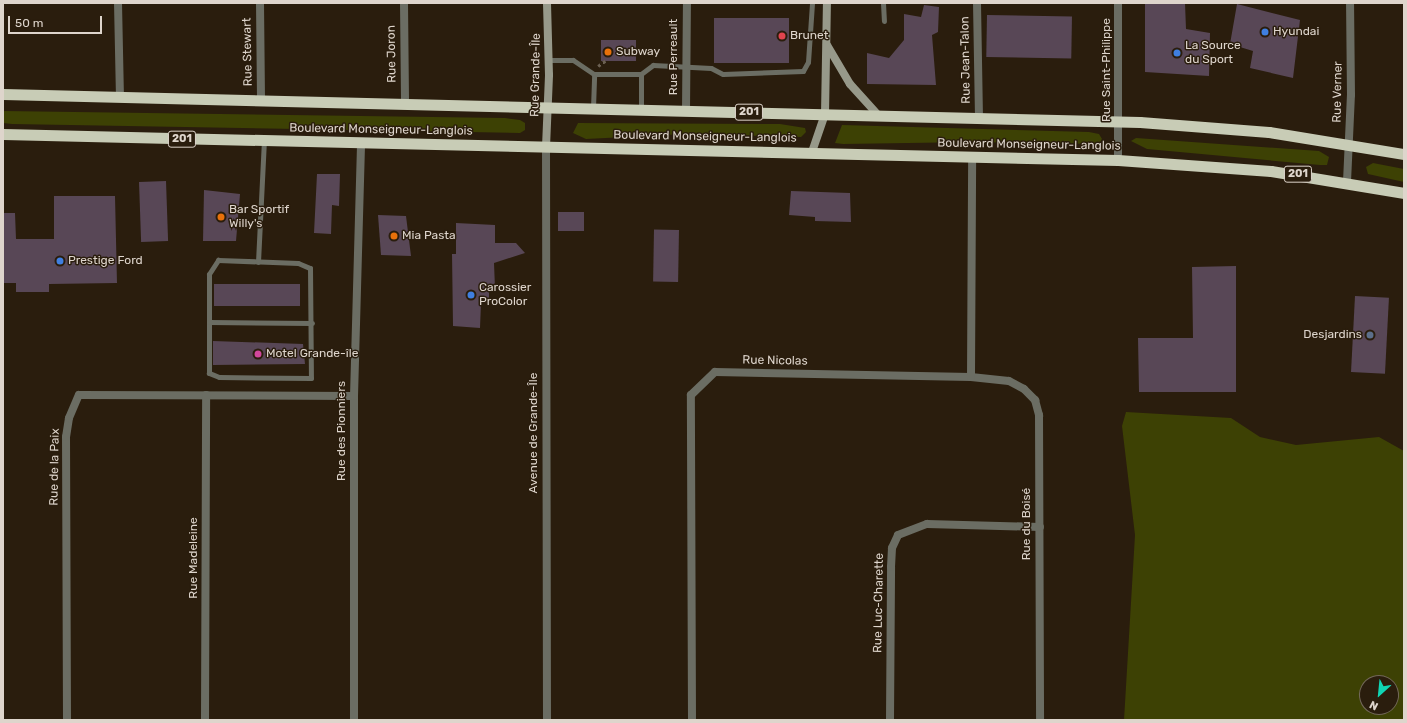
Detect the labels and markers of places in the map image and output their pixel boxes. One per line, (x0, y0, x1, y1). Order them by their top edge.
place label: Hyundai (1273, 25, 1319, 39)
marker: Hyundai (1260, 27, 1270, 37)
place label: Brunet (790, 29, 828, 43)
marker: Brunet (777, 31, 787, 41)
place label: La Source du Sport (1185, 39, 1241, 67)
place label: Subway (616, 45, 660, 59)
marker: Subway (603, 47, 613, 57)
marker: La Source du Sport (1172, 48, 1182, 58)
place label: Bar Sportif Willy's (229, 203, 289, 231)
marker: Bar Sportif Willy's (216, 212, 226, 222)
place label: Mia Pasta (402, 229, 456, 243)
marker: Mia Pasta (389, 231, 399, 241)
place label: Prestige Ford (68, 254, 143, 268)
marker: Prestige Ford (55, 256, 65, 266)
place label: Carossier ProColor (479, 281, 531, 309)
marker: Carossier ProColor (466, 290, 476, 300)
place label: Desjardins (1303, 328, 1362, 342)
marker: Desjardins (1365, 330, 1375, 340)
place label: Motel Grande-île (266, 347, 358, 361)
marker: Motel Grande-île (253, 349, 263, 359)

